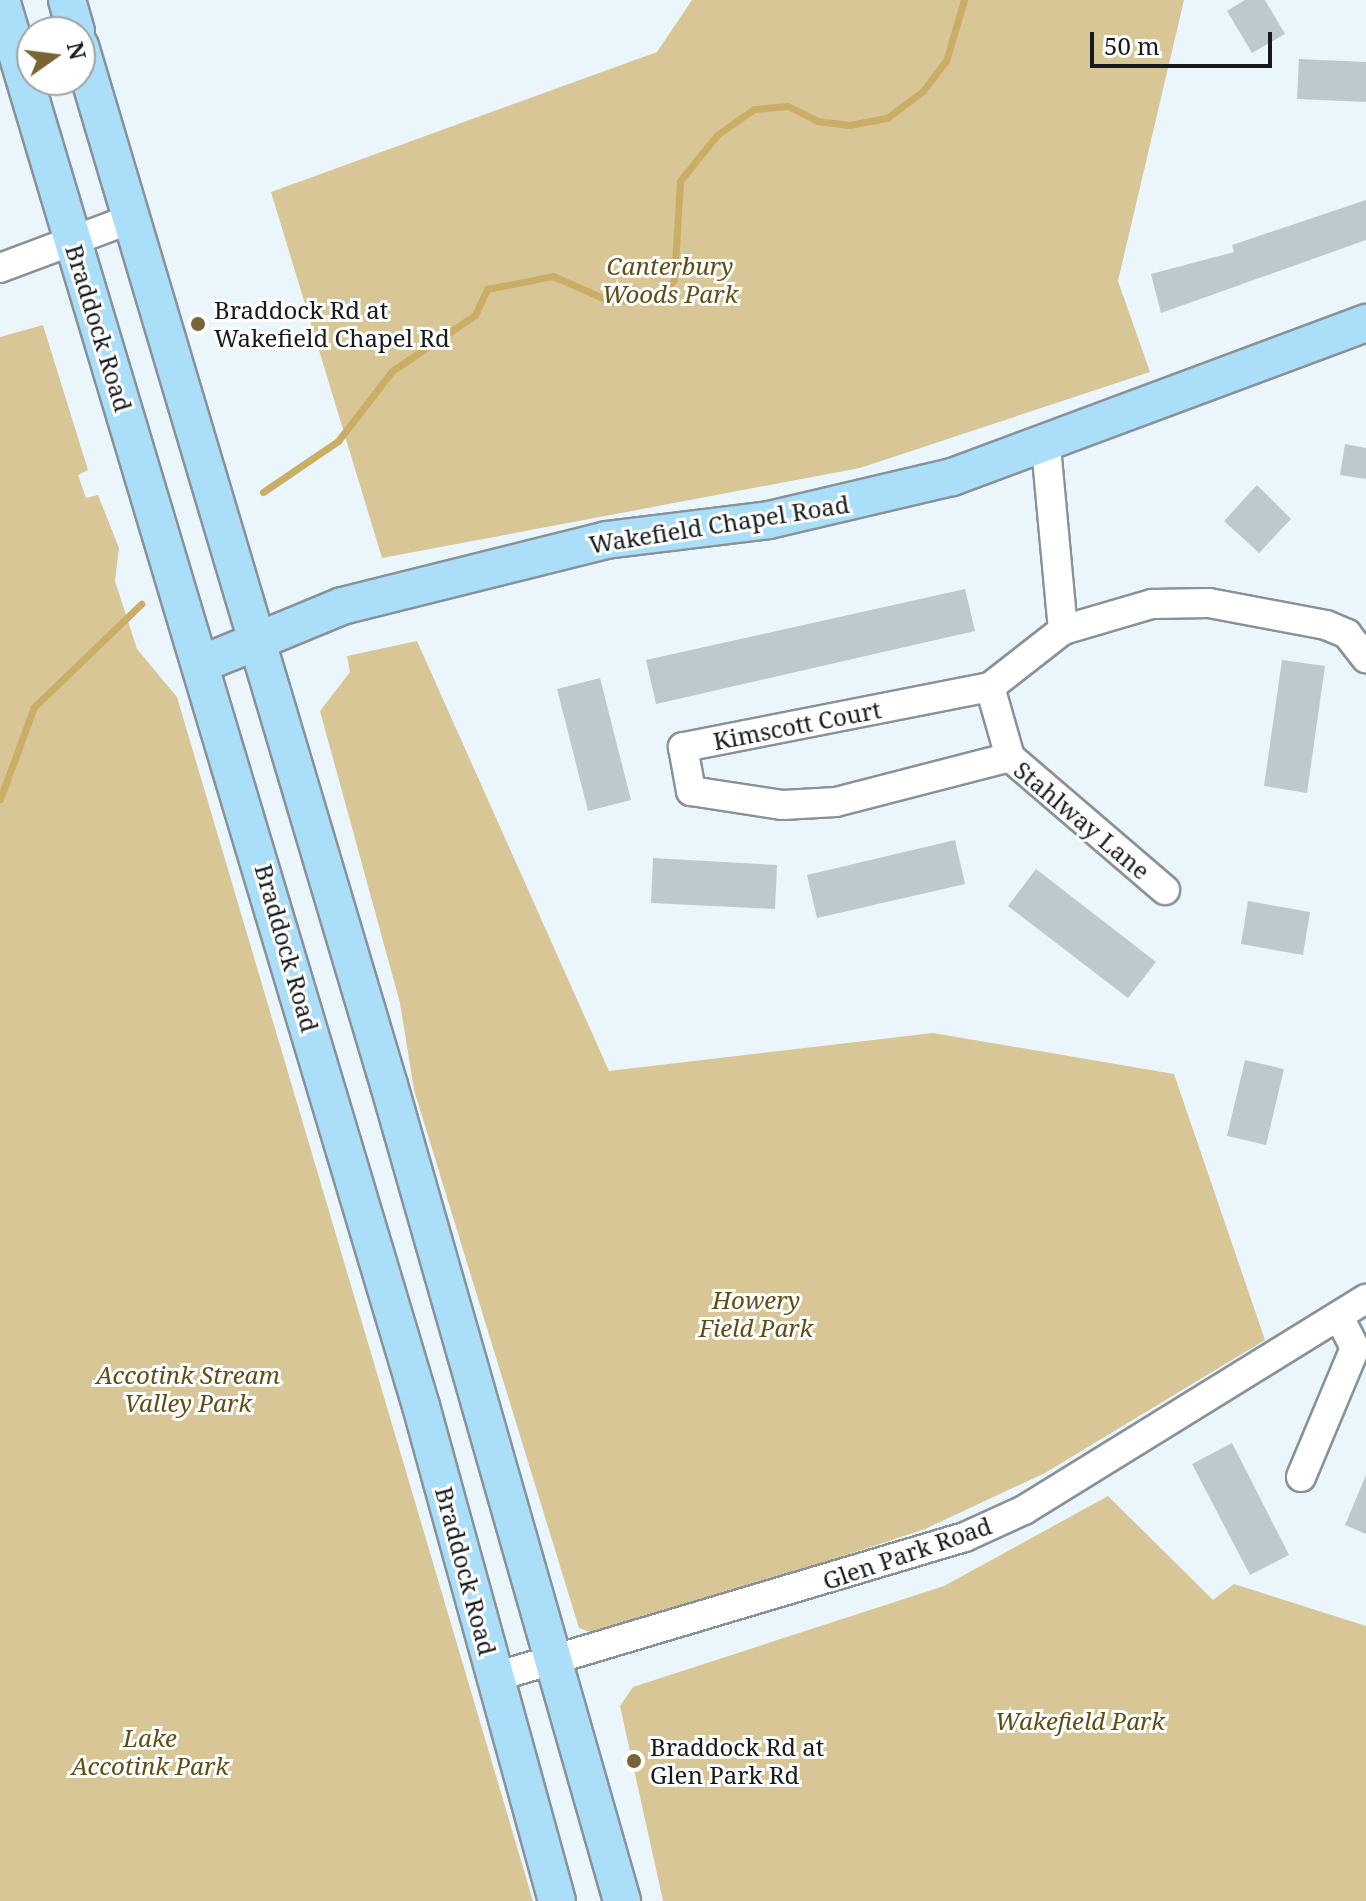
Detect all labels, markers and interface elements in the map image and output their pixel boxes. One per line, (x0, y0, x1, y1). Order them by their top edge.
north arrow (16, 16, 96, 96)
scale bar (1094, 16, 1276, 66)
text: 50 m (1104, 29, 1160, 62)
text: N (61, 39, 94, 63)
street label: Braddock Road (60, 241, 138, 415)
park label: Canterbury Woods Park (602, 252, 738, 308)
place label: Braddock Rd at Wakefield Chapel Rd (214, 296, 450, 352)
marker: Braddock Rd at Wakefield Chapel Rd (189, 315, 207, 333)
street label: Wakefield Chapel Road (587, 489, 851, 559)
street label: Kimscott Court (711, 695, 883, 755)
street label: Stahlway Lane (1008, 755, 1156, 885)
street label: Braddock Road (249, 861, 325, 1035)
park label: Howery Field Park (699, 1286, 813, 1342)
park label: Accotink Stream Valley Park (96, 1361, 280, 1417)
street label: Braddock Road (430, 1484, 502, 1658)
street label: Glen Park Road (819, 1511, 995, 1595)
park label: Wakefield Park (995, 1707, 1165, 1735)
park label: Lake Accotink Park (71, 1724, 229, 1780)
place label: Braddock Rd at Glen Park Rd (650, 1733, 824, 1789)
marker: Braddock Rd at Glen Park Rd (625, 1752, 643, 1770)

